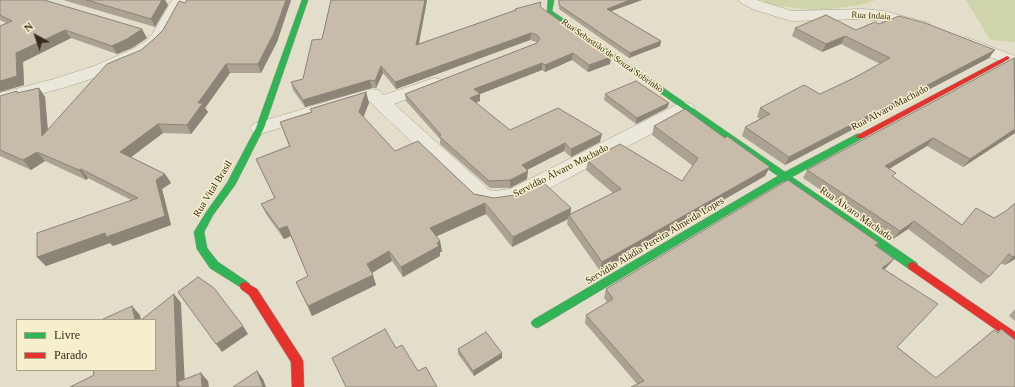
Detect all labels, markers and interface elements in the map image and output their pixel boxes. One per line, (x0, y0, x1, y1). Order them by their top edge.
street label: Rua Indaia (851, 10, 891, 22)
north arrow (16, 16, 56, 56)
street label: Rua Sebastião de Souza Sobrinho (559, 17, 665, 95)
text: N (21, 20, 35, 34)
street label: Rua Alvaro Machado (849, 82, 931, 134)
street label: Servidão Álvaro Machado (511, 142, 611, 200)
street label: Rua Vital Brasil (191, 159, 235, 219)
street label: Rua Álvaro Machado (817, 184, 895, 244)
street label: Servidão Aládia Pereira Almeida Lopes (584, 195, 726, 287)
legend (16, 319, 156, 371)
text: Livre (54, 328, 80, 342)
text: Parado (54, 348, 87, 362)

